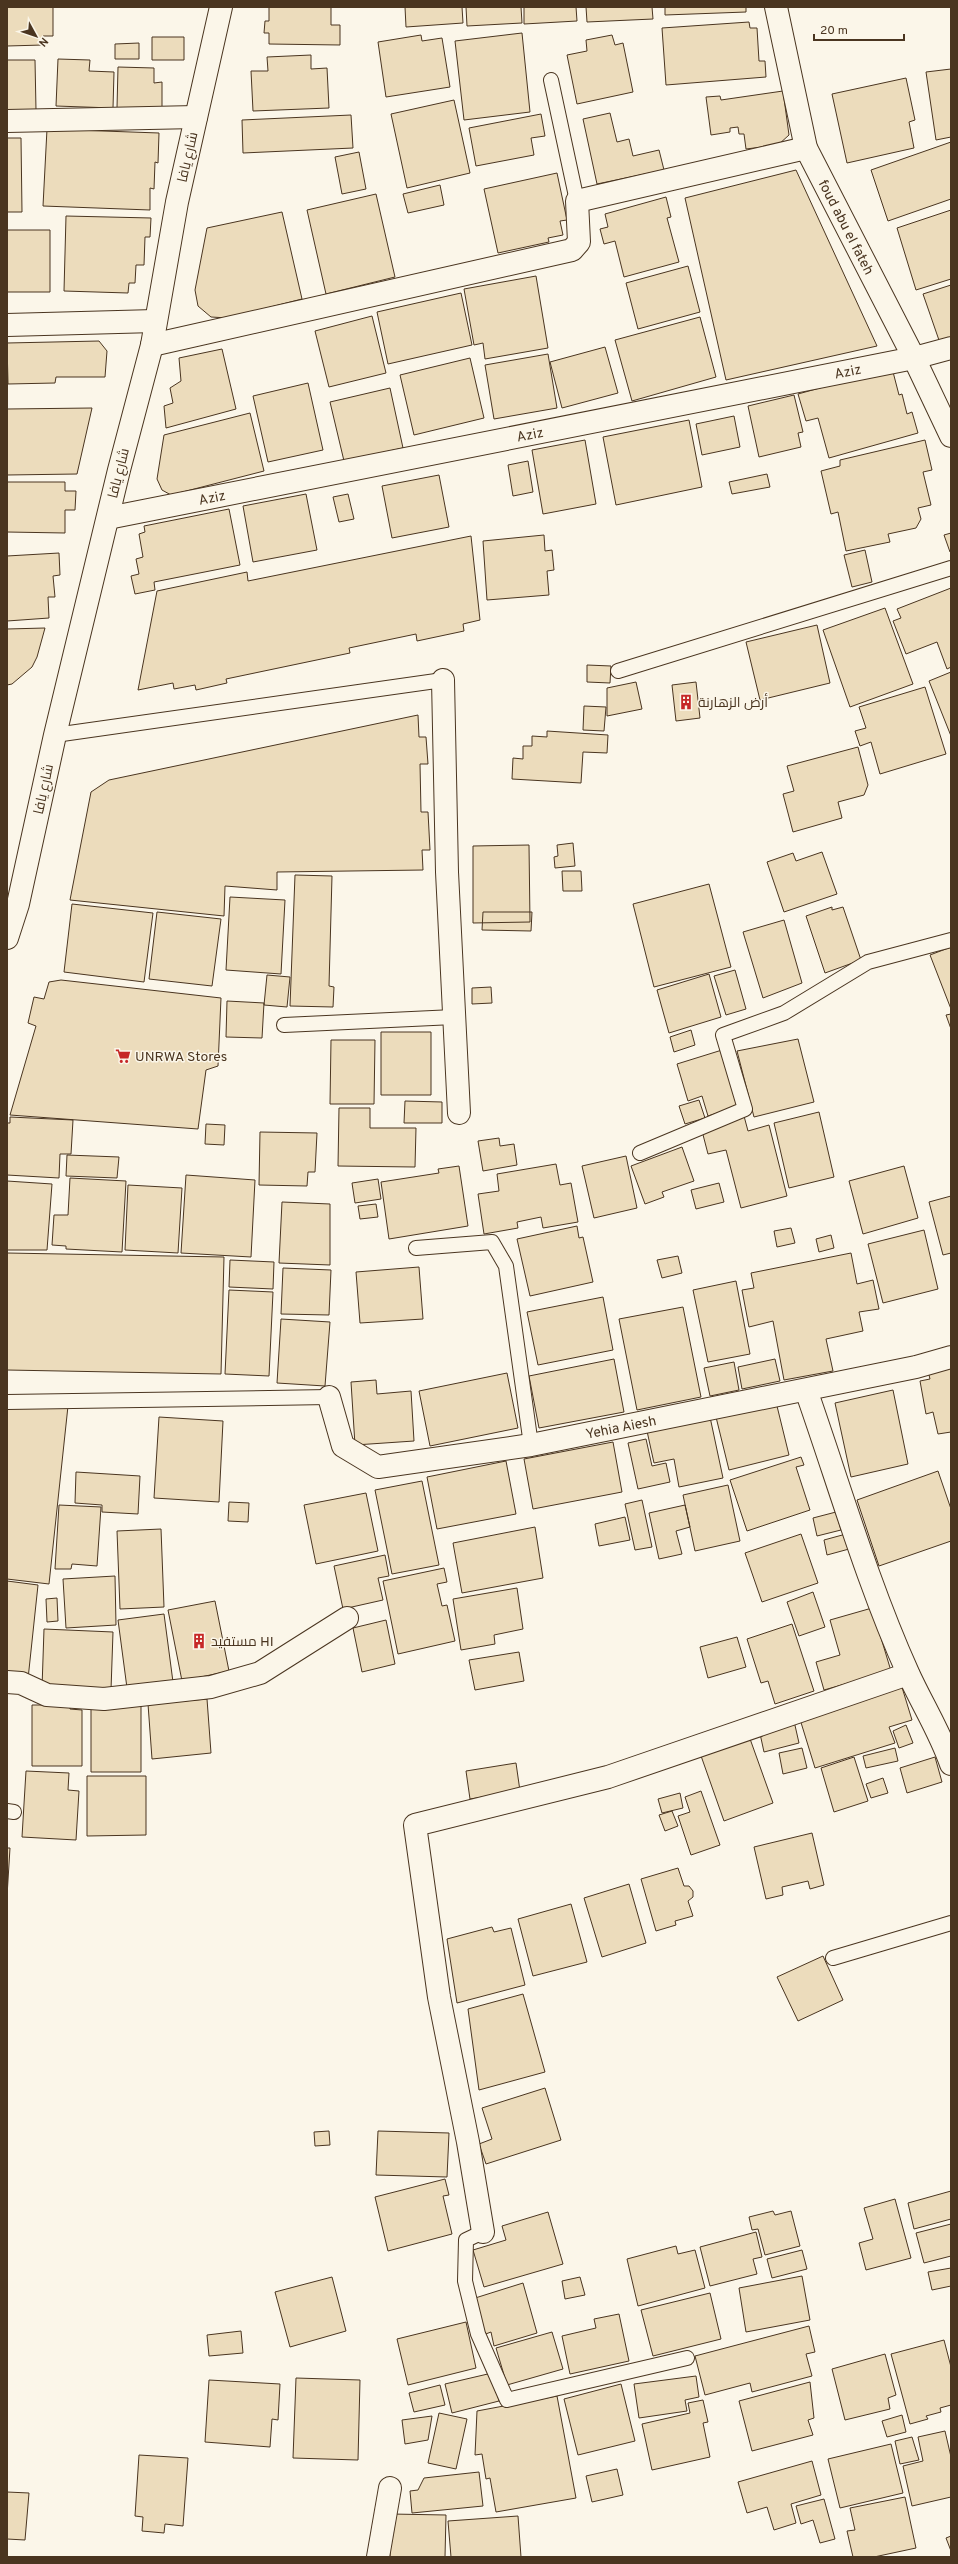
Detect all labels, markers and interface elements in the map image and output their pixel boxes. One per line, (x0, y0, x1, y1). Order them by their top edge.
north arrow (16, 16, 56, 56)
scale bar (814, 16, 904, 42)
text: 20 m (820, 23, 848, 39)
text: N (35, 34, 51, 49)
street label: شارع يافا (174, 131, 202, 184)
street label: foud abu el fateh (814, 177, 877, 278)
street label: Aziz (833, 362, 863, 384)
street label: Aziz (515, 425, 545, 447)
street label: شارع يافا (105, 447, 134, 500)
street label: Aziz (197, 488, 227, 510)
building icon: أرض الزهارنة (677, 693, 695, 711)
place label: أرض الزهارنة (698, 693, 768, 712)
street label: شارع يافا (31, 763, 58, 816)
supermarket icon: UNRWA Stores (114, 1047, 132, 1065)
place label: UNRWA Stores (135, 1049, 227, 1066)
street label: Yehia Aiesh (584, 1413, 658, 1444)
building icon: مستفيد HI (190, 1632, 208, 1650)
place label: مستفيد HI (211, 1634, 274, 1651)

